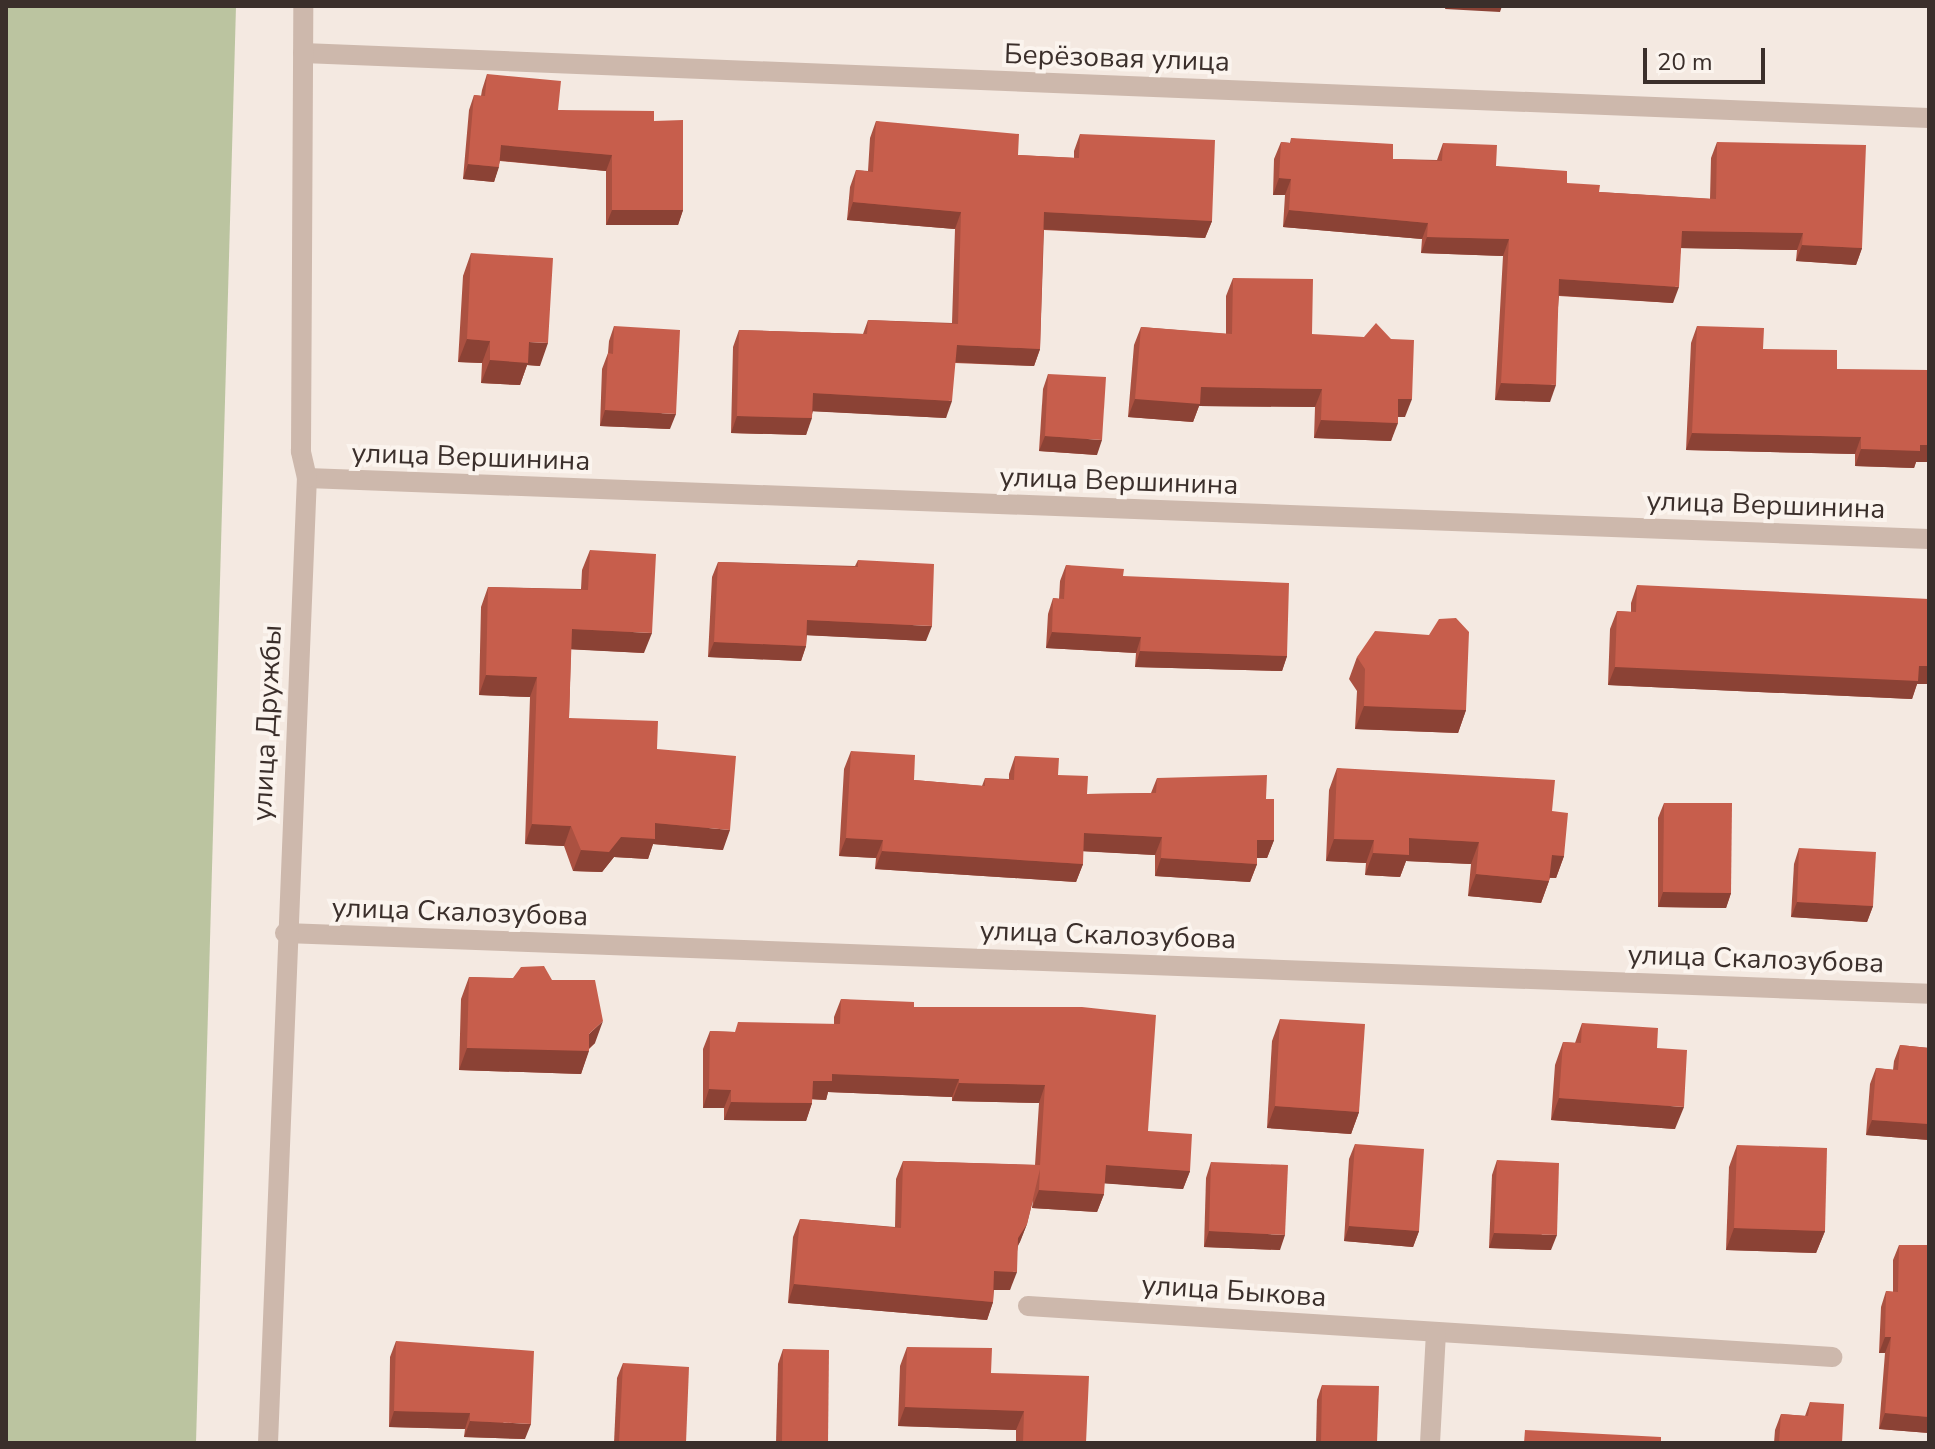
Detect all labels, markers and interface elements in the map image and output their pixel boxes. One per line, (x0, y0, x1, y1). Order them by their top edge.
scale bar (1647, 32, 1769, 82)
street label: Берёзовая улица (1003, 37, 1231, 79)
text: 20 m (1657, 46, 1713, 78)
street label: улица Вершинина (351, 436, 591, 478)
street label: улица Вершинина (999, 460, 1239, 502)
street label: улица Вершинина (1646, 484, 1886, 526)
street label: улица Дружбы (245, 624, 289, 822)
street label: улица Скалозубова (331, 891, 589, 933)
street label: улица Скалозубова (979, 914, 1237, 956)
street label: улица Скалозубова (1627, 938, 1885, 980)
street label: улица Быкова (1140, 1268, 1328, 1314)

